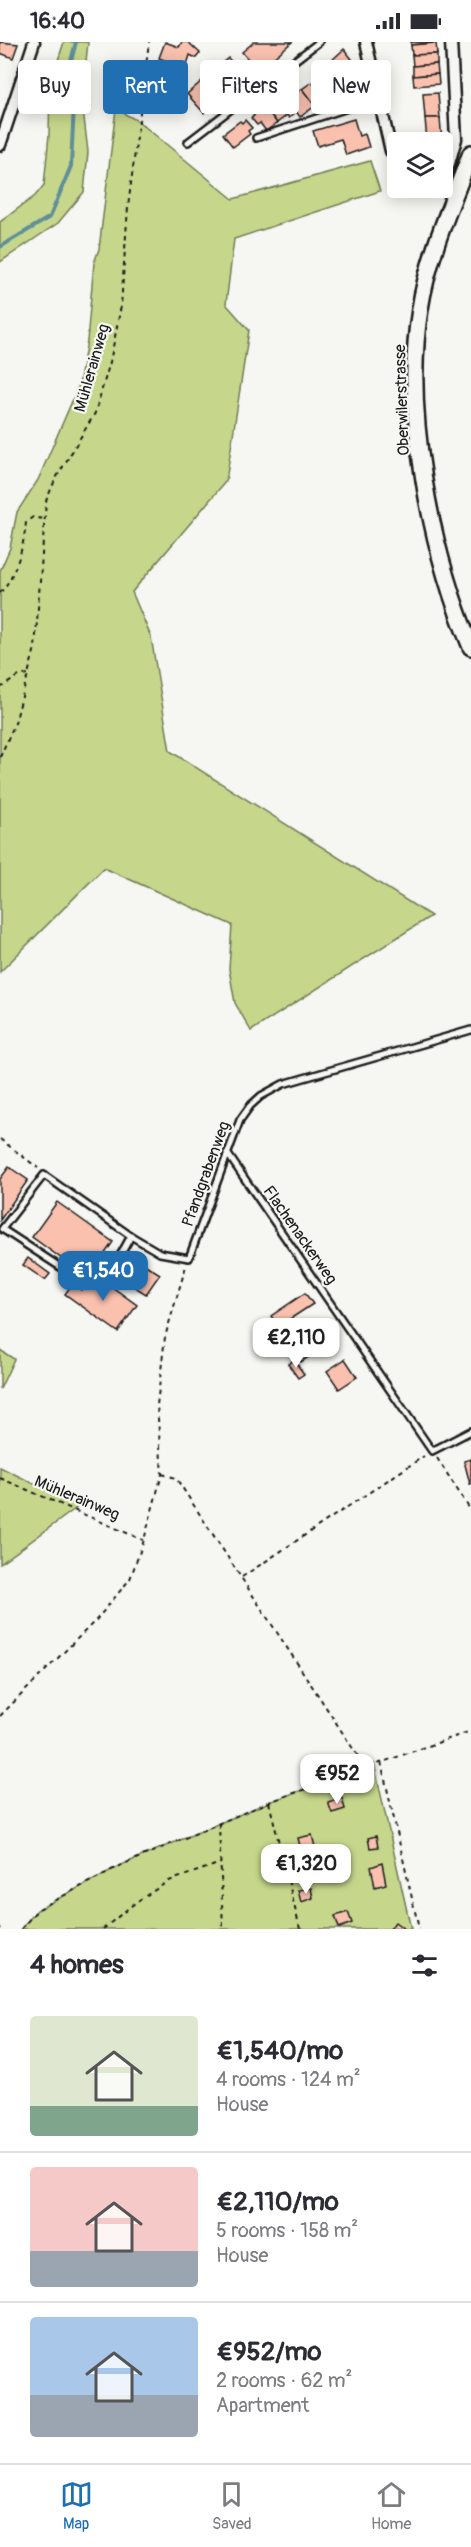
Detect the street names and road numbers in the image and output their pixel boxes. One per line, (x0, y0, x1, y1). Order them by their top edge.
street label: Mühlerainweg (70, 322, 114, 414)
street label: Oberwilerstrasse (390, 344, 414, 456)
street label: Pfandgrabenweg (178, 1118, 234, 1230)
street label: Flachenackerweg (259, 1182, 341, 1288)
street label: Mühlerainweg (31, 1471, 123, 1525)

